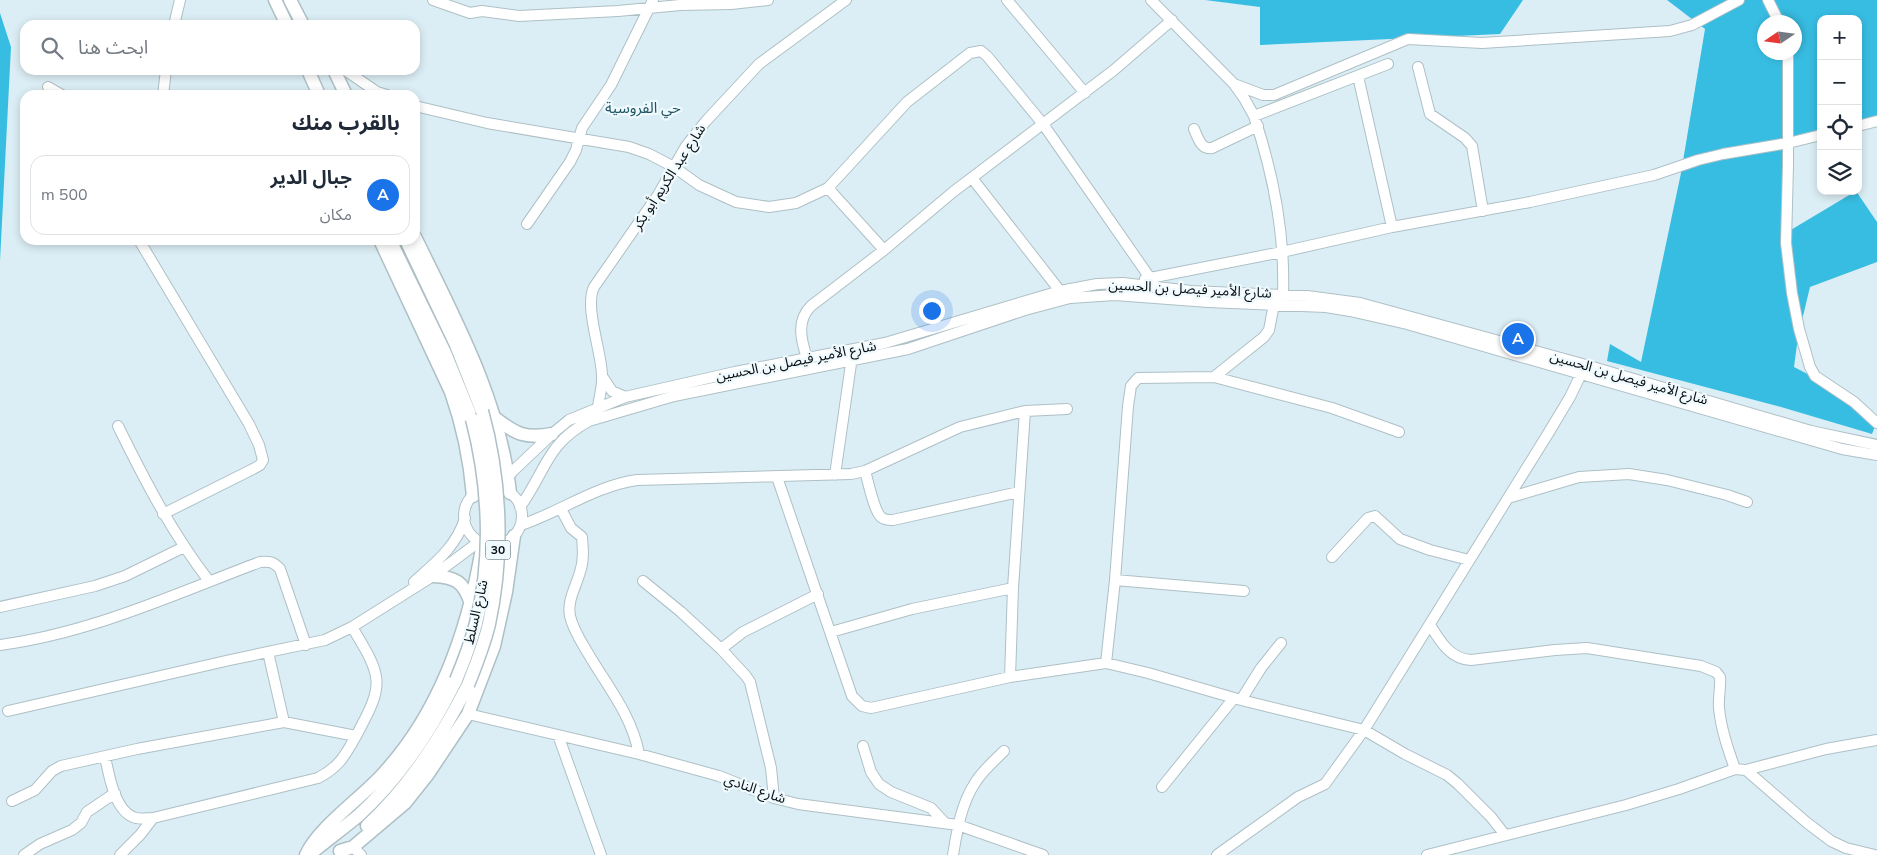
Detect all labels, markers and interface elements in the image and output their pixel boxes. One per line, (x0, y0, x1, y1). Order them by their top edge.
north arrow (1757, 15, 1802, 60)
map controls (1817, 15, 1862, 195)
button: + (1817, 15, 1862, 60)
search box (20, 20, 420, 75)
icon: search (38, 34, 66, 62)
text: ابحث هنا (78, 35, 148, 61)
button: − (1817, 60, 1862, 105)
district label: حي الفروسية (605, 98, 681, 119)
button: locate (1817, 105, 1862, 150)
text: بالقرب منك (292, 109, 400, 137)
street label: شارع عبد الكريم أبو بكر (627, 121, 711, 235)
button: layers (1817, 150, 1862, 195)
text: جبال الدير (270, 165, 352, 191)
text: 500 m (41, 184, 88, 206)
text: A (377, 184, 389, 206)
text: مكان (320, 204, 352, 226)
street label: شارع الأمير فيصل بن الحسين (1108, 275, 1272, 304)
your location (919, 298, 945, 324)
pin: A (1502, 320, 1534, 358)
street label: شارع الأمير فيصل بن الحسين (714, 336, 878, 387)
street label: شارع الأمير فيصل بن الحسين (1548, 346, 1710, 411)
road number: 30 (486, 540, 510, 560)
street label: شارع السلط (459, 578, 494, 646)
street label: شارع النادي (721, 770, 788, 810)

